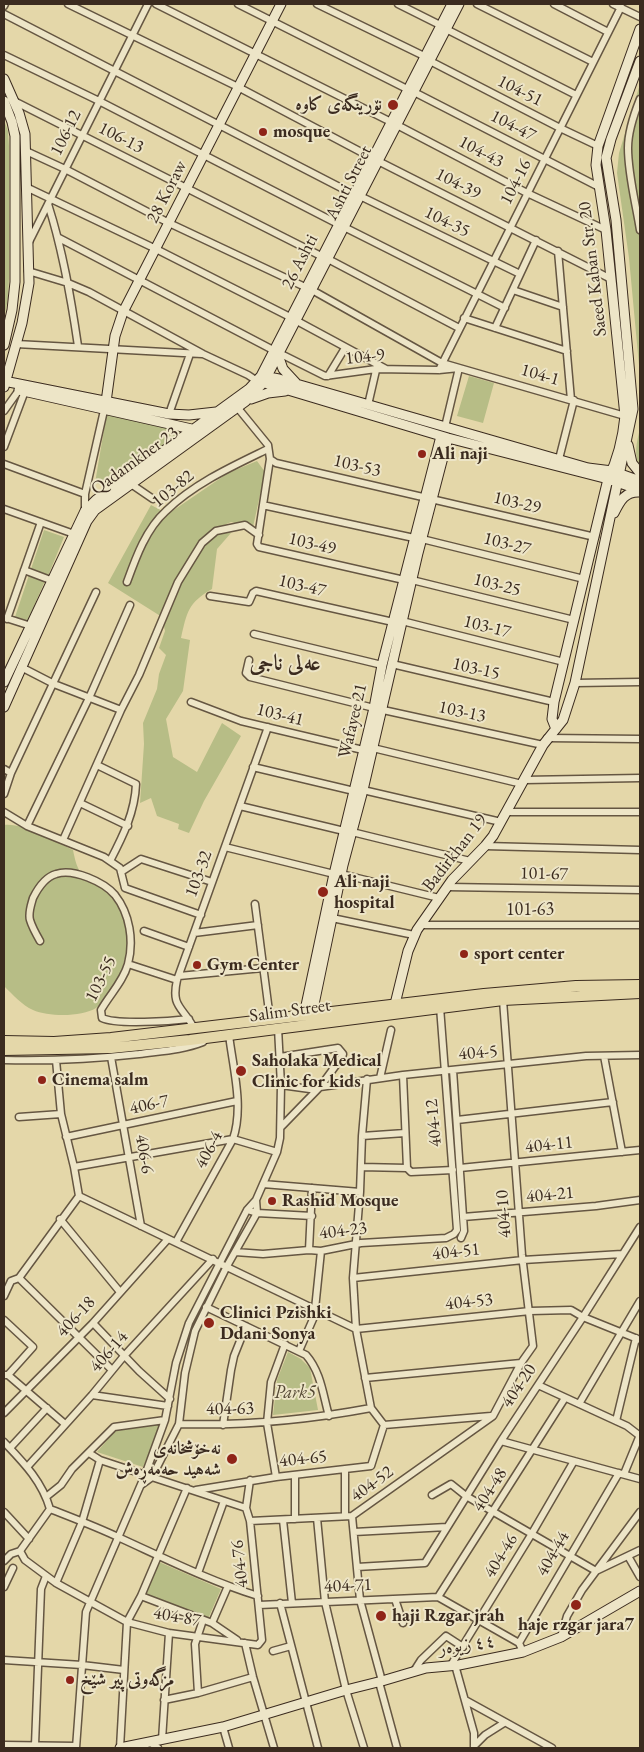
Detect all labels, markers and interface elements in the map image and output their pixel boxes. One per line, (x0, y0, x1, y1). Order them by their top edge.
street label: 104-51 (494, 70, 546, 112)
place label: نۆرینگەی کاوە (295, 94, 382, 116)
marker: نۆرینگەی کاوە (386, 98, 400, 112)
street label: 104-47 (487, 105, 539, 147)
street label: 106-12 (46, 107, 86, 159)
street label: 106-13 (95, 117, 147, 159)
place label: mosque (273, 121, 330, 143)
marker: mosque (257, 126, 269, 138)
street label: 104-43 (455, 131, 507, 173)
street label: Ashti Street (321, 142, 377, 224)
street label: 104-16 (495, 156, 537, 208)
street label: 28 Koraw (142, 157, 192, 227)
street label: 104-39 (432, 163, 484, 205)
street label: Saeed Kaban Str. 20 (574, 200, 612, 338)
street label: 104-35 (421, 202, 473, 242)
street label: 26 Ashti (277, 231, 323, 293)
street label: 104-9 (344, 344, 386, 370)
street label: 104-1 (518, 359, 562, 391)
street label: Qadamkher 23 (87, 422, 183, 500)
place label: Ali naji (432, 443, 488, 465)
marker: Ali naji (416, 448, 428, 460)
street label: 103-53 (331, 450, 383, 482)
street label: 103-82 (148, 465, 198, 513)
street label: 103-29 (491, 487, 543, 519)
street label: 103-49 (286, 528, 338, 560)
street label: 103-27 (481, 528, 533, 560)
street label: 103-25 (471, 569, 523, 601)
street label: 103-47 (276, 570, 328, 602)
street label: 103-17 (461, 611, 513, 643)
district label: عەلی ناجی (249, 651, 321, 677)
street label: 103-15 (450, 653, 502, 685)
street label: Wafayee 21 (334, 681, 372, 761)
street label: 103-13 (436, 696, 488, 728)
street label: 103-41 (254, 699, 306, 731)
street label: Badirkhan 19 (418, 810, 492, 896)
street label: 103-32 (181, 848, 217, 900)
street label: 101-67 (520, 863, 568, 885)
place label: Ali naji hospital (334, 871, 395, 914)
marker: Ali naji hospital (316, 885, 330, 899)
street label: 101-63 (506, 899, 554, 921)
place label: sport center (474, 943, 564, 965)
marker: sport center (458, 948, 470, 960)
street label: 103-55 (81, 953, 121, 1005)
place label: Gym Center (207, 954, 299, 976)
marker: Gym Center (191, 959, 203, 971)
street label: Salim Street (248, 995, 332, 1027)
street label: 404-5 (457, 1041, 499, 1065)
place label: Saholaka Medical Clinic for kids (252, 1050, 382, 1092)
marker: Saholaka Medical Clinic for kids (234, 1064, 248, 1078)
place label: Cinema salm (52, 1069, 148, 1091)
marker: Cinema salm (36, 1074, 48, 1086)
street label: 406-7 (127, 1090, 171, 1120)
street label: 404-12 (421, 1098, 447, 1148)
street label: 406-4 (190, 1127, 228, 1173)
street label: 404-11 (524, 1132, 574, 1158)
street label: 406-6 (130, 1133, 158, 1175)
street label: 404-21 (525, 1182, 575, 1208)
street label: 404-10 (492, 1189, 516, 1239)
place label: Rashid Mosque (282, 1190, 398, 1212)
marker: Rashid Mosque (266, 1195, 278, 1207)
street label: 404-23 (318, 1217, 368, 1245)
street label: 404-51 (431, 1239, 481, 1265)
street label: 404-53 (444, 1289, 494, 1315)
street label: 406-18 (52, 1292, 100, 1342)
place label: Clinici Pzishki Ddani Sonya (220, 1302, 331, 1345)
marker: Clinici Pzishki Ddani Sonya (202, 1316, 216, 1330)
street label: 406-14 (85, 1327, 133, 1377)
street label: 404-20 (497, 1360, 541, 1412)
park label: Park5 (274, 1382, 316, 1404)
street label: 404-63 (206, 1398, 254, 1420)
place label: نەخۆشخانەی شەهید حەمەڕەش (115, 1438, 221, 1480)
street label: 404-65 (278, 1446, 328, 1472)
marker: نەخۆشخانەی شەهید حەمەڕەش (225, 1452, 239, 1466)
street label: 404-52 (346, 1461, 398, 1507)
street label: 404-48 (468, 1464, 512, 1516)
street label: 404-44 (532, 1528, 574, 1580)
street label: 404-46 (479, 1530, 523, 1582)
street label: 404-76 (227, 1539, 253, 1589)
street label: 404-71 (324, 1574, 372, 1598)
marker: haje rzgar jara7 (569, 1598, 583, 1612)
street label: 404-87 (151, 1602, 203, 1632)
place label: haji Rzgar jrah (392, 1605, 505, 1627)
marker: haji Rzgar jrah (374, 1609, 388, 1623)
place label: haje rzgar jara7 (518, 1614, 634, 1636)
street label: ٤٤ زیوەر (437, 1630, 497, 1660)
place label: مزگەوتی پیر شێخ (80, 1669, 174, 1691)
marker: مزگەوتی پیر شێخ (64, 1674, 76, 1686)

